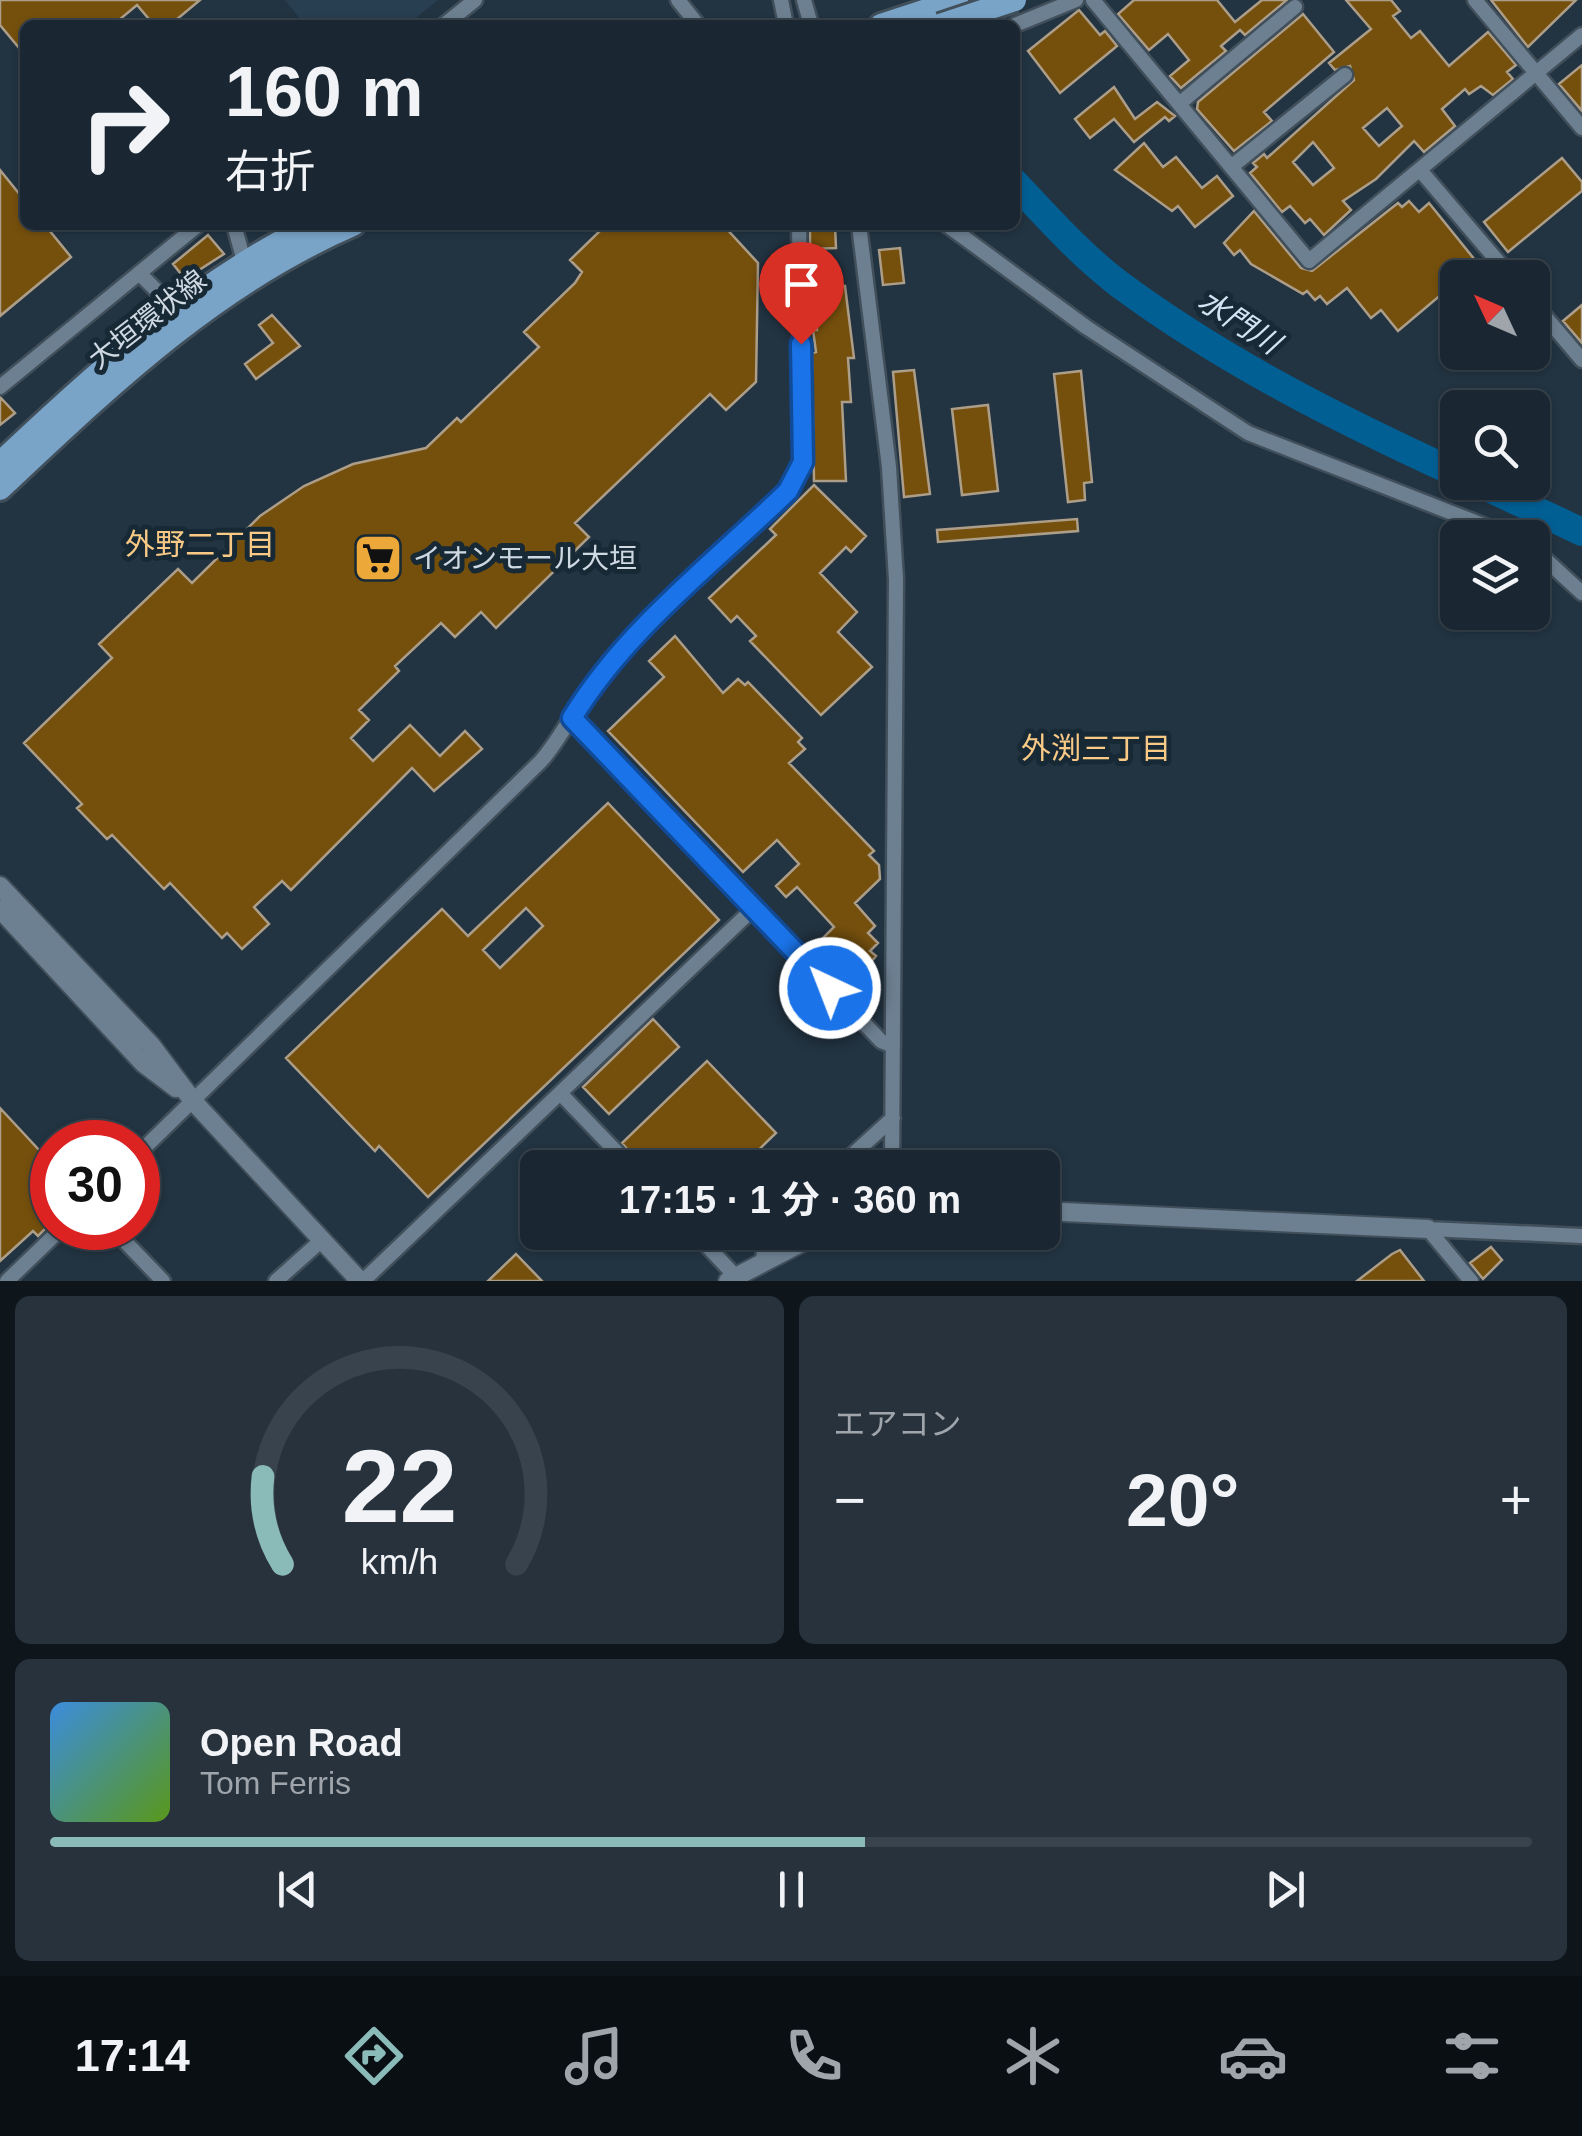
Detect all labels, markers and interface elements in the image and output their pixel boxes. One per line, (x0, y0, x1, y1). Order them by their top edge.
text: 160 m (225, 53, 423, 131)
icon: right (60, 60, 190, 190)
text: 右折 (225, 146, 315, 197)
pin (759, 242, 844, 345)
icon: arrive (774, 257, 829, 312)
north arrow (1440, 260, 1550, 370)
map controls (1440, 260, 1550, 630)
street label: 大垣環状線 (83, 264, 212, 375)
water label: 水門川 (1193, 283, 1289, 362)
button: search (1440, 390, 1550, 500)
button: layers (1440, 520, 1550, 630)
district label: 外野二丁目 (125, 528, 275, 561)
supermarket icon: イオンモール大垣 (352, 532, 404, 584)
place label: イオンモール大垣 (413, 543, 637, 574)
district label: 外渕三丁目 (1021, 732, 1171, 765)
position arrow (778, 936, 882, 1040)
speed limit sign: 30 (30, 1120, 160, 1250)
text: 17:15 · 1 分 · 360 m (619, 1179, 961, 1221)
text: エアコン (834, 1406, 962, 1442)
text: 22 (341, 1428, 457, 1544)
text: 20° (1126, 1458, 1239, 1542)
text: − (834, 1469, 866, 1531)
text: + (1500, 1469, 1532, 1531)
text: km/h (361, 1542, 438, 1582)
text: Open Road (200, 1722, 403, 1764)
text: Tom Ferris (200, 1765, 351, 1801)
icon: previous (270, 1862, 325, 1917)
icon: pause (764, 1862, 819, 1917)
icon: next (1258, 1862, 1313, 1917)
icon: directions (339, 2021, 409, 2091)
icon: music (559, 2021, 629, 2091)
icon: phone (779, 2021, 849, 2091)
icon: climate (998, 2021, 1068, 2091)
icon: car (1218, 2021, 1288, 2091)
icon: filters (1437, 2021, 1507, 2091)
text: 17:14 (75, 2030, 190, 2081)

